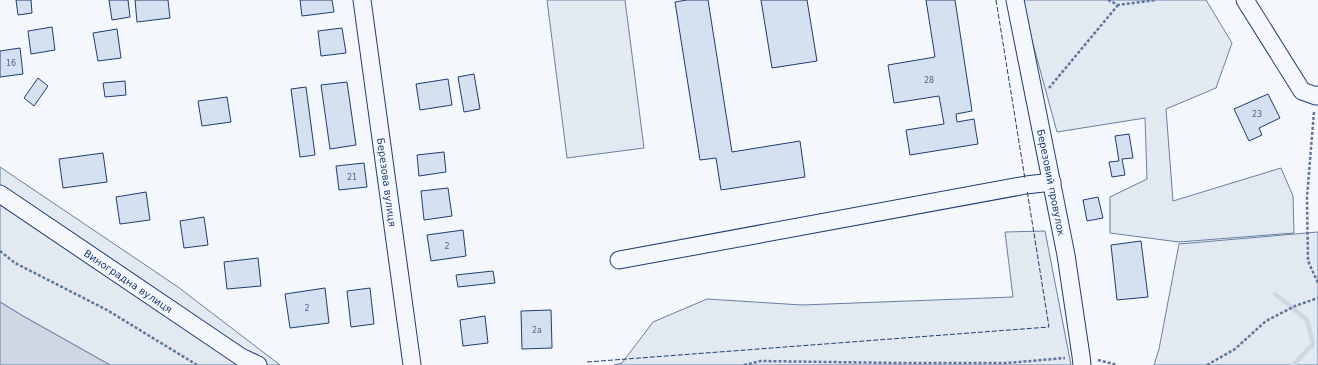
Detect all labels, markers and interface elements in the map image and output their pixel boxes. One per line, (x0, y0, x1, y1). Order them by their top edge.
house number: 16 (6, 59, 16, 68)
house number: 28 (924, 76, 934, 85)
house number: 23 (1252, 110, 1262, 119)
street label: Березовий провулок (1035, 128, 1067, 237)
street label: Березова вулиця (375, 137, 398, 228)
house number: 21 (347, 173, 357, 182)
house number: 2 (444, 242, 450, 251)
street label: Виноградна вулиця (82, 248, 174, 315)
house number: 2 (304, 304, 310, 313)
house number: 2а (532, 326, 542, 335)

